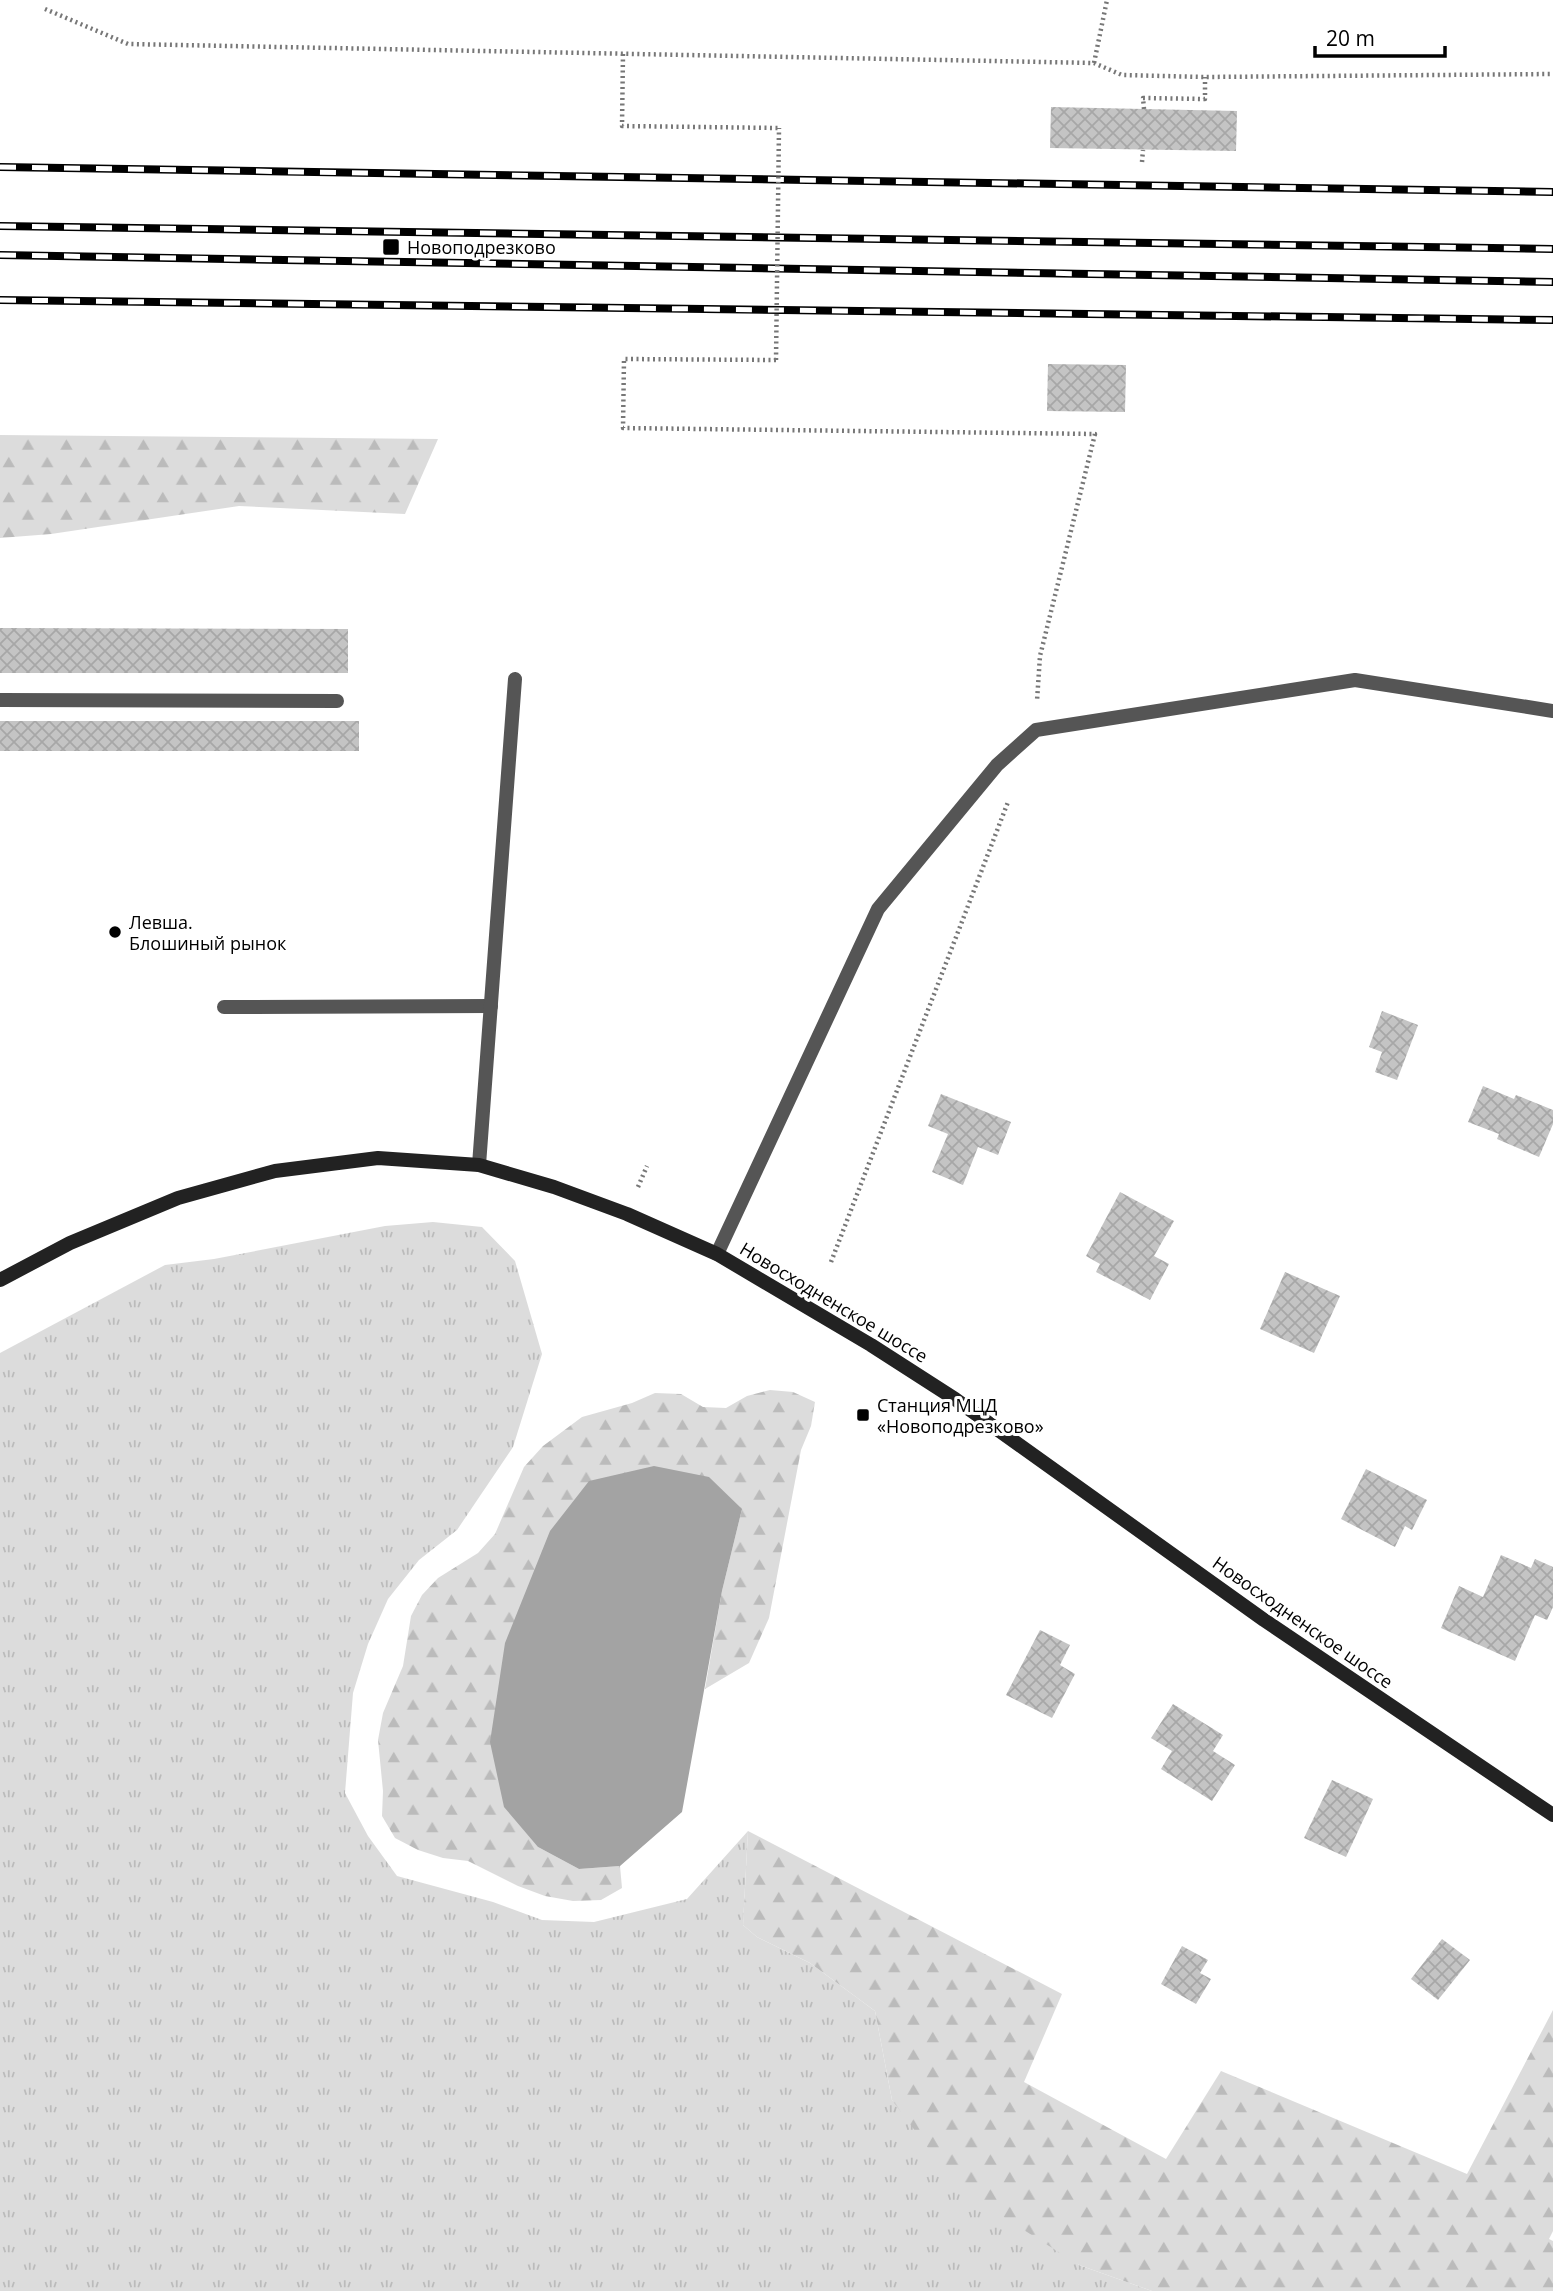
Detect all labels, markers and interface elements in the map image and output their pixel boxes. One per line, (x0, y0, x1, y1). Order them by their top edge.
scale bar (1315, 14, 1444, 58)
text: 20 m (1326, 24, 1375, 52)
place label: Новоподрезково (407, 235, 556, 259)
marker: Новоподрезково (381, 237, 401, 257)
place label: Левша. Блошиный рынок (129, 910, 287, 955)
marker: Левша. Блошиный рынок (107, 924, 123, 940)
street label: Новосходненское шоссе (736, 1236, 932, 1368)
place label: Станция МЦД «Новоподрезково» (877, 1393, 1044, 1438)
marker: Станция МЦД «Новоподрезково» (855, 1407, 871, 1423)
street label: Новосходненское шоссе (1208, 1550, 1398, 1694)

